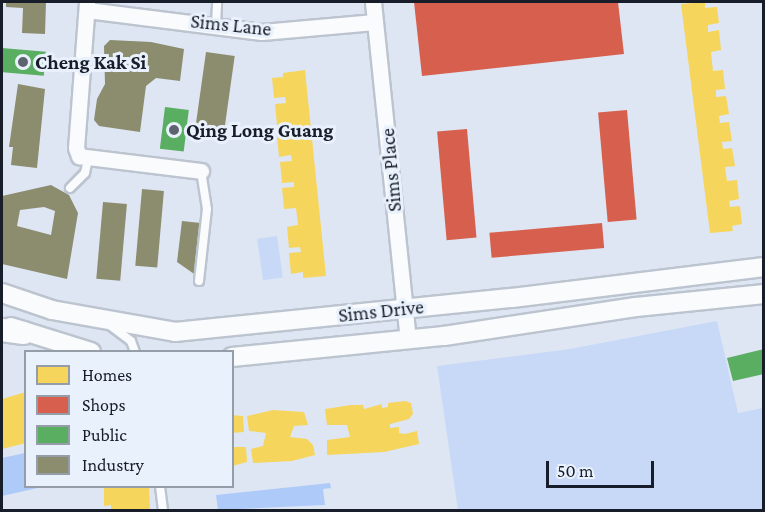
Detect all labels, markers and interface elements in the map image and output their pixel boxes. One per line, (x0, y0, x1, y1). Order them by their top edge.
street label: Sims Lane (189, 9, 273, 41)
place label: Cheng Kak Si (35, 50, 146, 74)
marker: Cheng Kak Si (16, 55, 30, 69)
place label: Qing Long Guang (186, 118, 333, 142)
marker: Qing Long Guang (167, 123, 181, 137)
street label: Sims Place (375, 127, 407, 213)
street label: Sims Drive (337, 295, 425, 327)
legend (24, 350, 234, 488)
text: Homes (82, 365, 132, 385)
text: Shops (82, 395, 126, 415)
text: Public (82, 425, 127, 445)
scale bar (549, 449, 657, 487)
text: Industry (82, 455, 144, 475)
text: 50 m (557, 461, 594, 481)

